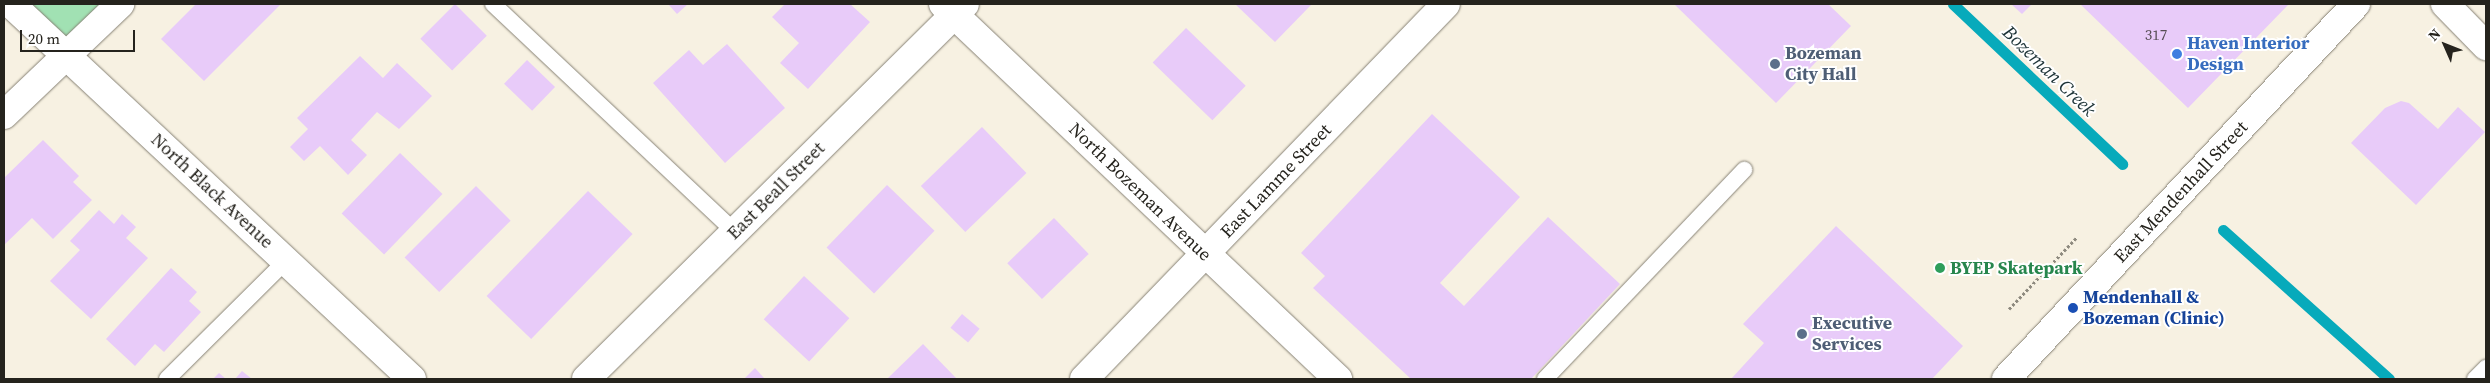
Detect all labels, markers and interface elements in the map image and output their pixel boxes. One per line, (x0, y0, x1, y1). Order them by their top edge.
scale bar (22, 20, 138, 52)
north arrow (2420, 20, 2470, 70)
water label: Bozeman Creek (1998, 21, 2100, 121)
text: N (2423, 24, 2445, 45)
house number: 317 (2145, 26, 2167, 44)
text: 20 m (28, 28, 60, 49)
place label: Haven Interior Design (2187, 33, 2309, 76)
place label: Bozeman City Hall (1785, 43, 1862, 86)
marker: Haven Interior Design (2171, 48, 2183, 60)
marker: Bozeman City Hall (1769, 58, 1781, 70)
street label: East Mendenhall Street (2110, 117, 2252, 267)
street label: North Bozeman Avenue (1064, 118, 1216, 266)
street label: East Lamme Street (1216, 120, 1336, 242)
street label: North Black Avenue (147, 129, 277, 253)
street label: East Beall Street (723, 138, 829, 244)
place label: BYEP Skatepark (1950, 257, 2082, 279)
marker: BYEP Skatepark (1934, 262, 1946, 274)
place label: Mendenhall & Bozeman (Clinic) (2083, 287, 2225, 330)
marker: Mendenhall & Bozeman (Clinic) (2067, 302, 2079, 314)
place label: Executive Services (1812, 313, 1892, 356)
marker: Executive Services (1796, 328, 1808, 340)

